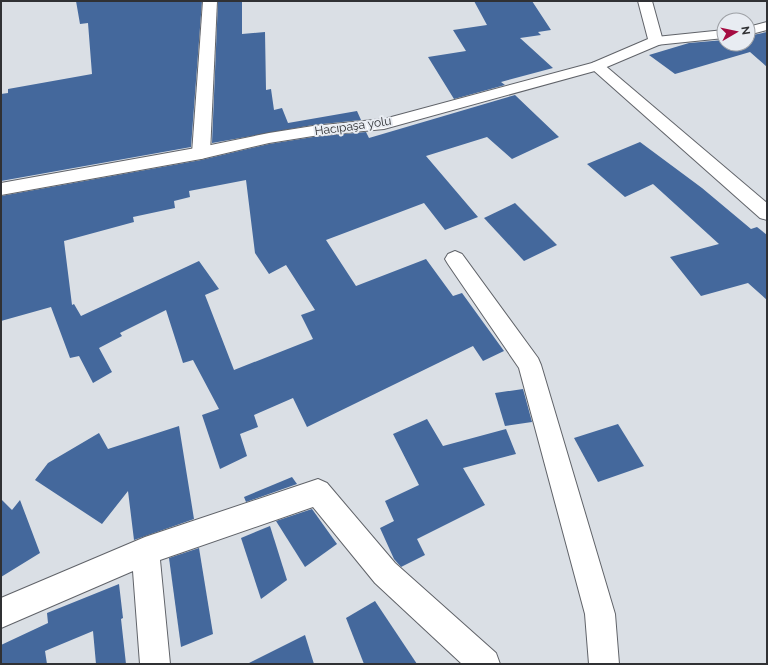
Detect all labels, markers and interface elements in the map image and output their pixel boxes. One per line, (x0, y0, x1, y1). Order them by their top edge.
north arrow (716, 12, 756, 52)
text: N (738, 25, 752, 36)
street label: Hacıpaşa yolu (314, 114, 392, 138)

